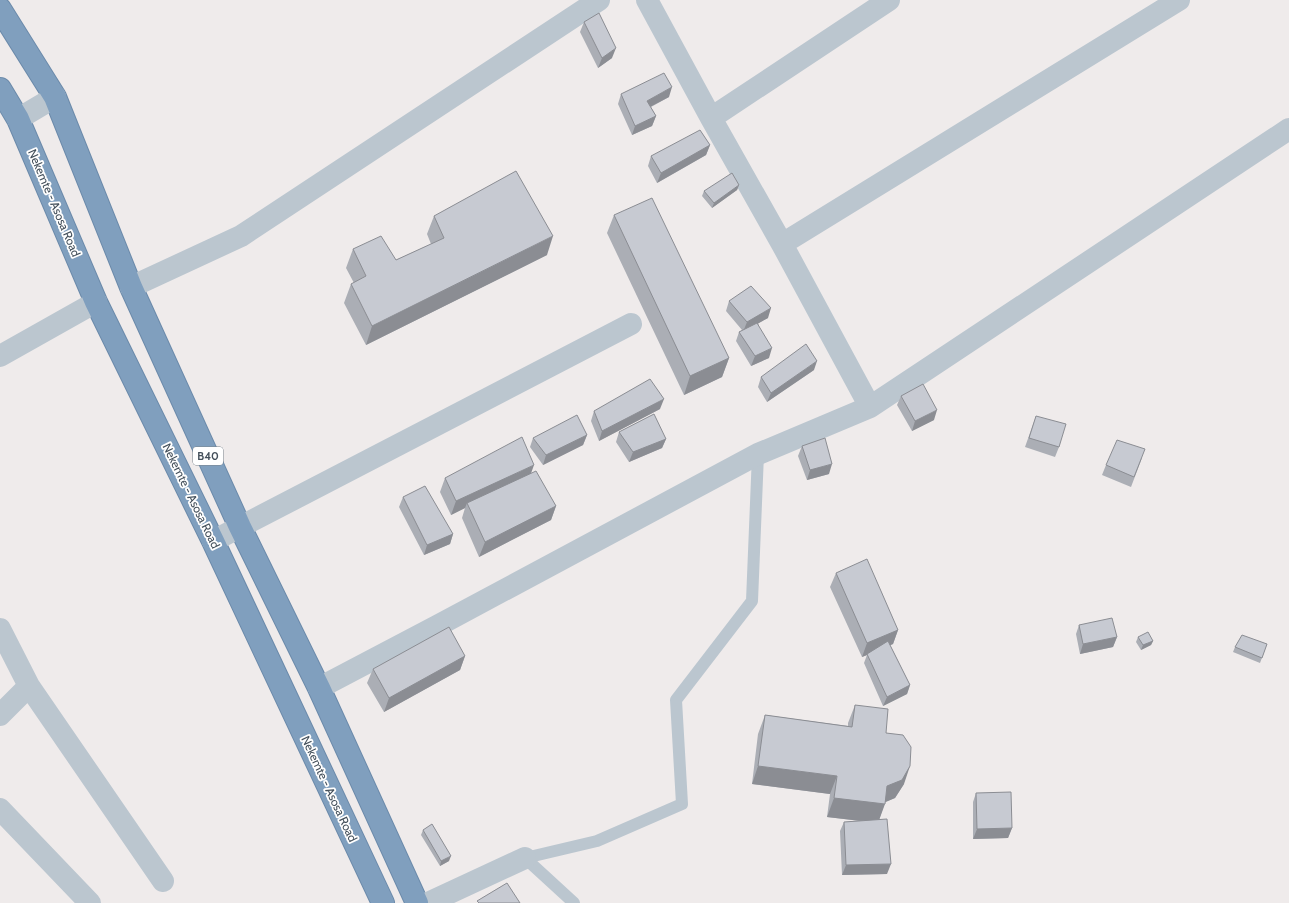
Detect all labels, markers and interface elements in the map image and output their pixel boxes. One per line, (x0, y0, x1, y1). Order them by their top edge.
street label: Nekemte - Asosa Road (25, 147, 84, 259)
street label: Nekemte - Asosa Road (159, 441, 223, 551)
road number: B40 (193, 447, 223, 465)
street label: Nekemte - Asosa Road (298, 733, 361, 844)

